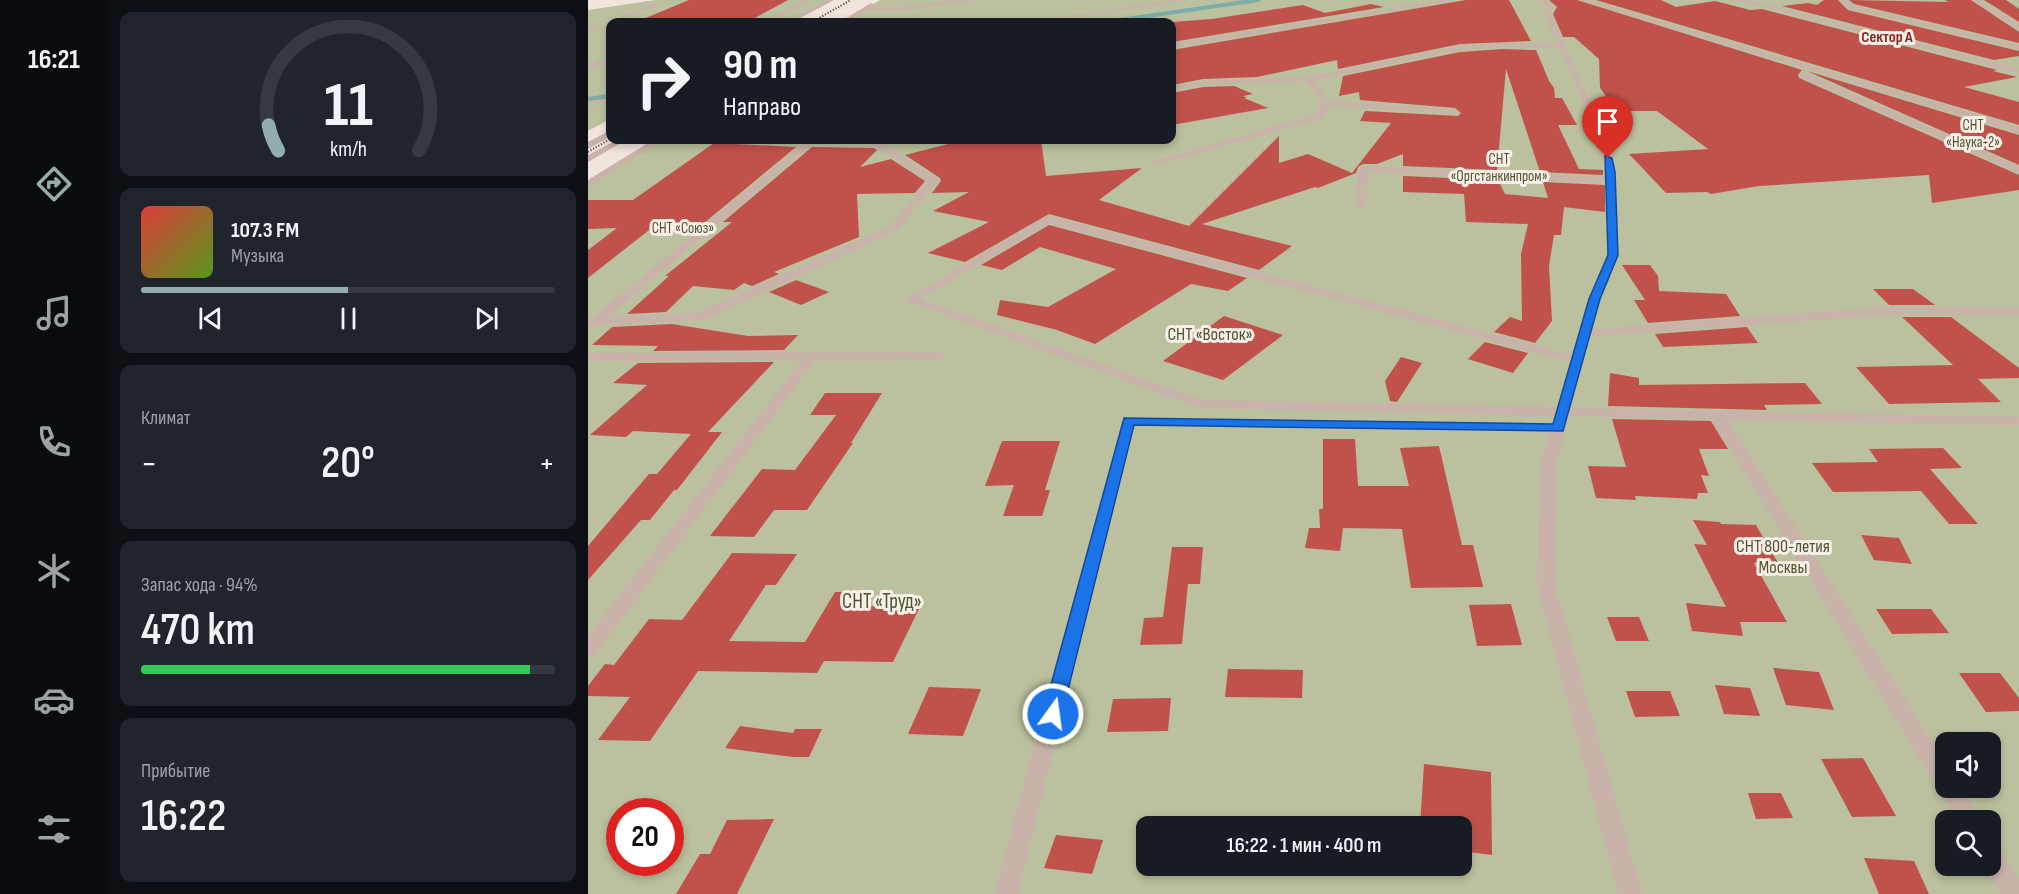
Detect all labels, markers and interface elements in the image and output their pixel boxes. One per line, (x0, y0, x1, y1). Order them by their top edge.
district label: Сектор А (1861, 28, 1913, 47)
text: 90 m (723, 40, 797, 91)
icon: right (624, 42, 702, 120)
text: 16:21 (28, 44, 80, 76)
text: 11 (324, 69, 372, 144)
text: Направо (723, 91, 801, 123)
pin (1582, 96, 1633, 158)
icon: arrive (1591, 105, 1624, 138)
park label: СНТ «Наука-2» (1946, 116, 2000, 152)
text: km/h (329, 138, 367, 163)
park label: СНТ «Оргстанкинпром» (1450, 150, 1548, 186)
icon: directions (33, 163, 75, 205)
text: 107.3 FM (231, 217, 299, 244)
park label: СНТ «Союз» (652, 219, 714, 238)
text: Музыка (231, 244, 284, 268)
icon: music (33, 292, 75, 334)
icon: previous (194, 302, 227, 335)
icon: pause (332, 302, 365, 335)
icon: next (470, 302, 503, 335)
park label: СНТ «Восток» (1167, 324, 1253, 345)
text: Климат (141, 406, 191, 430)
icon: phone (33, 421, 75, 463)
text: 20° (321, 436, 375, 491)
text: − (141, 444, 157, 484)
text: + (539, 444, 555, 484)
park label: СНТ 800-летия Москвы (1736, 536, 1830, 578)
icon: climate (33, 550, 75, 592)
text: Запас хода · 94% (141, 573, 258, 597)
park label: СНТ «Труд» (842, 589, 922, 614)
text: 470 km (141, 603, 255, 658)
icon: car (33, 679, 75, 721)
position arrow (1021, 682, 1085, 746)
map controls (1935, 732, 2001, 876)
button: sound (1935, 732, 2001, 798)
text: Прибытие (141, 759, 210, 783)
text: 16:22 (141, 789, 226, 844)
speed limit sign: 20 (606, 798, 684, 876)
icon: filters (33, 808, 75, 850)
button: search (1935, 810, 2001, 876)
text: 16:22 · 1 мин · 400 m (1227, 832, 1381, 859)

